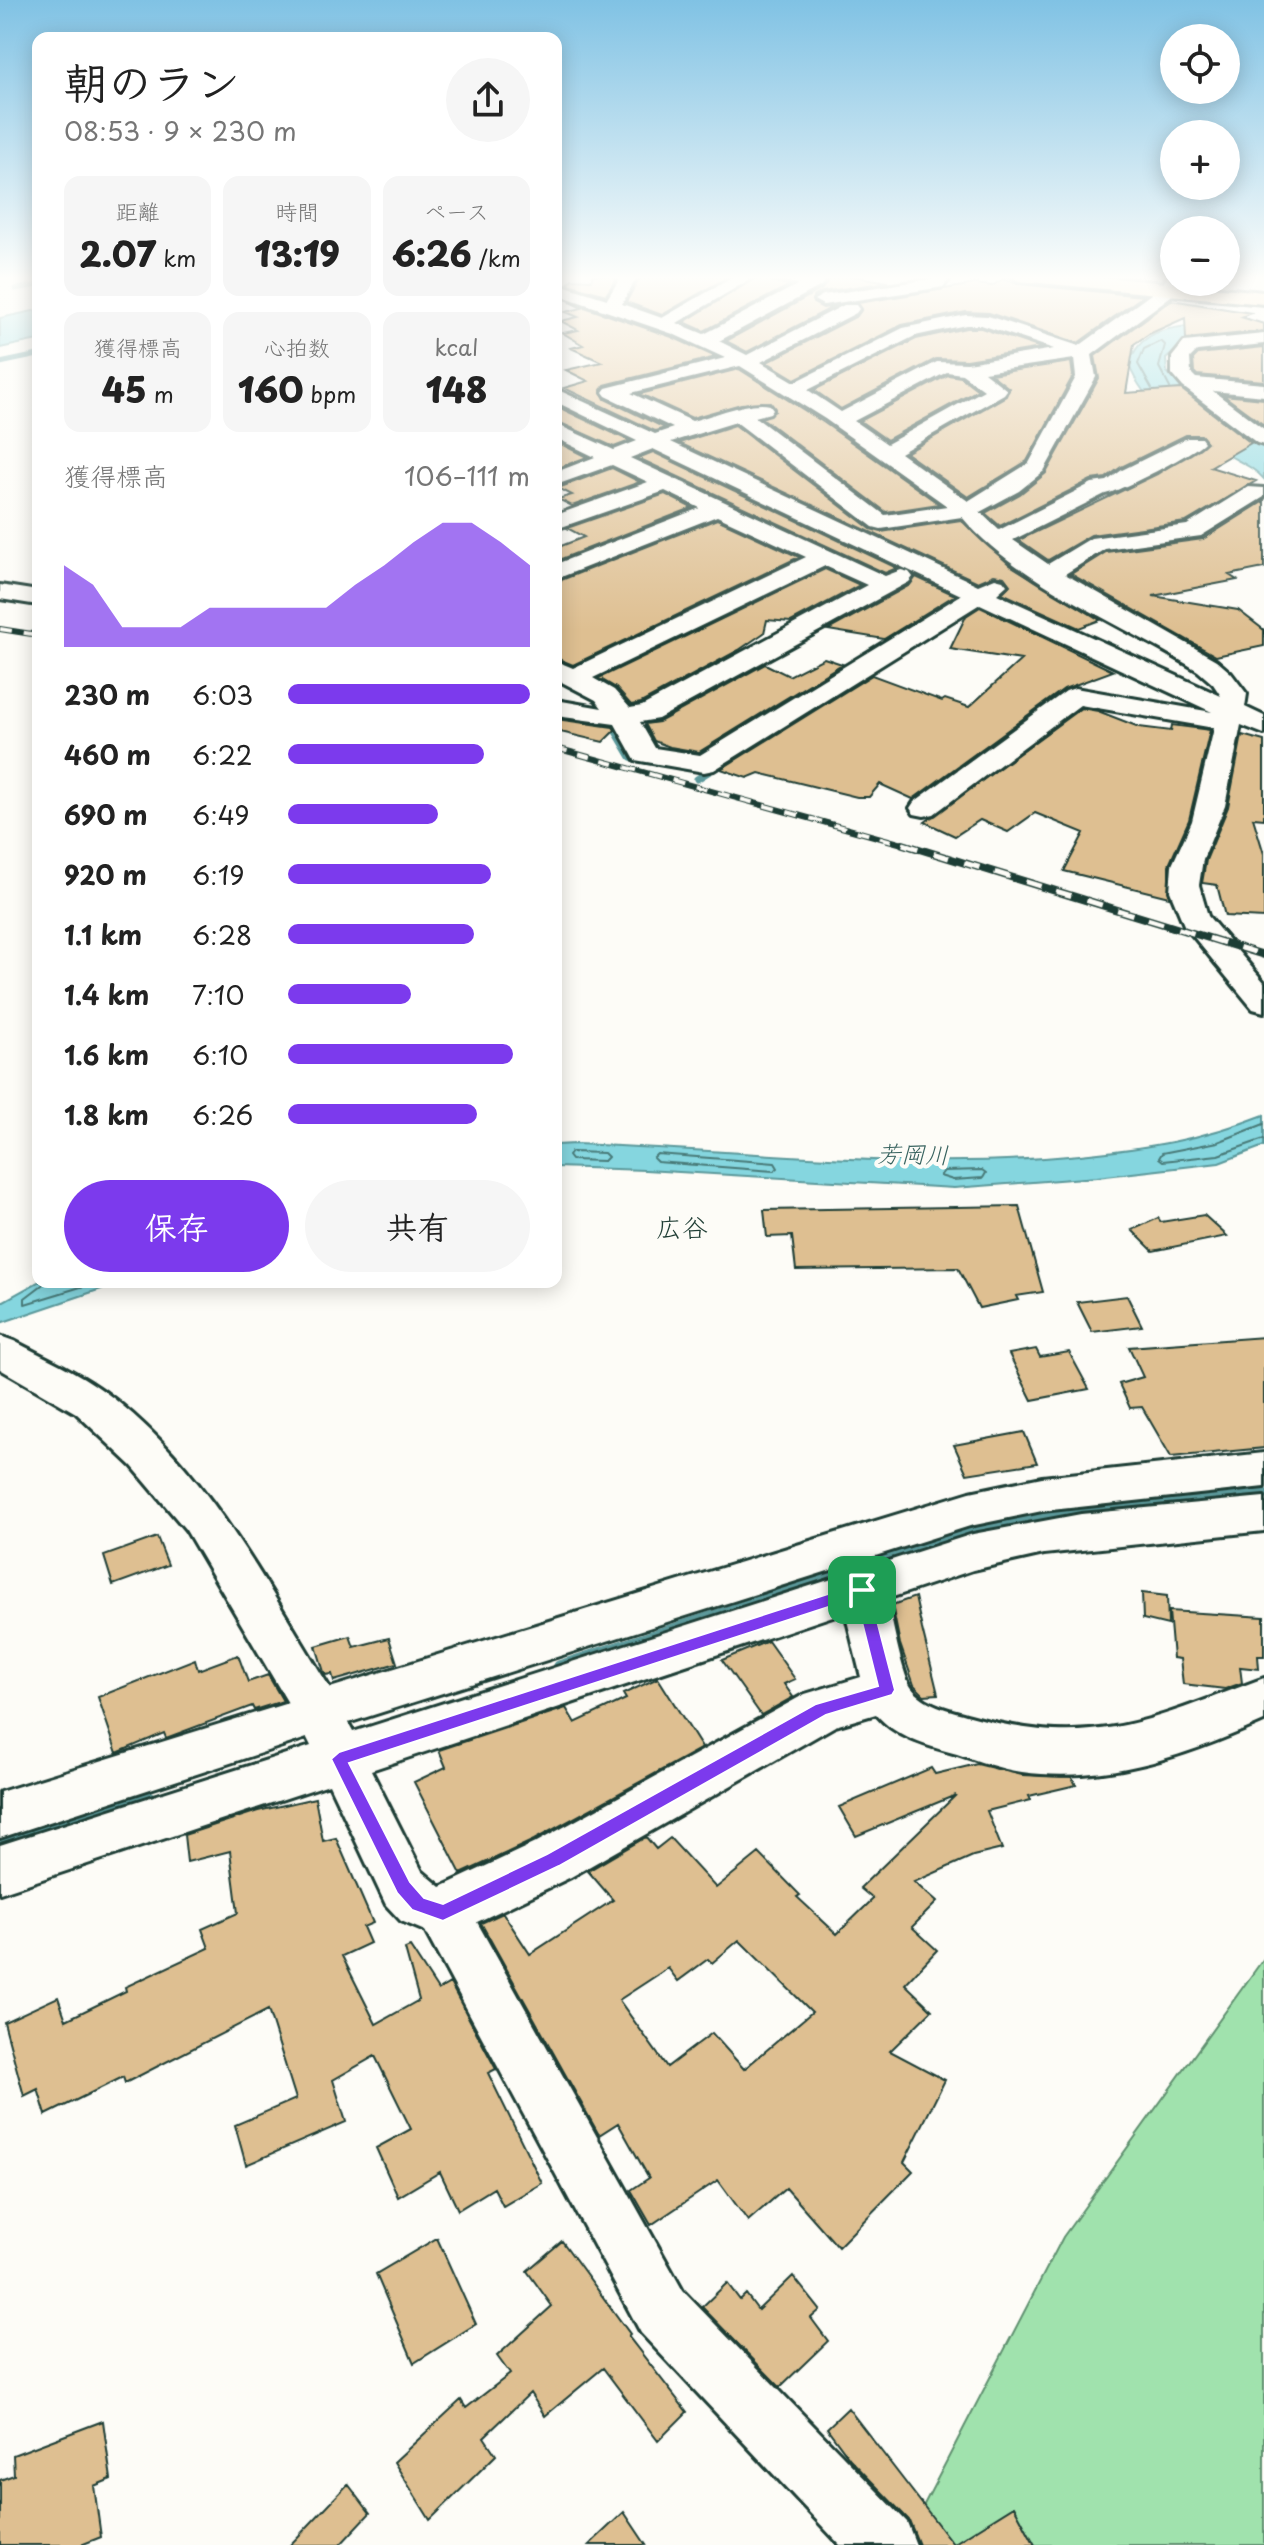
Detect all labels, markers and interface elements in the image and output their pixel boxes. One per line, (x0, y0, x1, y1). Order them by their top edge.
map controls (1160, 24, 1240, 296)
button: locate (1160, 24, 1240, 104)
text: 朝のラン (64, 48, 240, 114)
button: share (446, 58, 530, 142)
text: 08:53 · 9 × 230 m (64, 111, 297, 150)
button: + (1160, 120, 1240, 200)
text: 距離 (116, 194, 160, 227)
text: 時間 (275, 194, 319, 227)
text: ペース (424, 194, 489, 227)
button: − (1160, 216, 1240, 296)
text: 2.07 (79, 227, 156, 279)
text: 13:19 (254, 227, 340, 279)
text: 6:26 (392, 227, 471, 279)
text: km (156, 241, 196, 274)
text: /km (471, 241, 521, 274)
text: 獲得標高 (94, 330, 182, 363)
text: 心拍数 (264, 330, 330, 363)
text: kcal (434, 330, 478, 363)
text: 45 (102, 363, 147, 415)
text: 160 (238, 363, 304, 415)
text: 148 (425, 363, 487, 415)
text: m (147, 377, 174, 410)
text: bpm (304, 377, 356, 410)
text: 獲得標高 (64, 456, 168, 495)
text: 106–111 m (404, 456, 530, 495)
text: 230 m (64, 675, 150, 714)
text: 6:03 (192, 675, 253, 714)
text: 460 m (64, 735, 151, 774)
text: 6:22 (192, 735, 253, 774)
text: 690 m (64, 795, 148, 834)
text: 6:49 (192, 795, 250, 834)
text: 920 m (64, 855, 147, 894)
text: 6:19 (192, 855, 245, 894)
text: 1.1 km (64, 915, 142, 954)
text: 6:28 (192, 915, 252, 954)
text: 1.4 km (64, 975, 149, 1014)
text: 7:10 (192, 975, 245, 1014)
text: 1.6 km (64, 1035, 149, 1074)
text: 6:10 (192, 1035, 248, 1074)
text: 1.8 km (64, 1095, 149, 1134)
text: 6:26 (192, 1095, 253, 1134)
water label: 芳岡川 (877, 1134, 949, 1172)
button: 保存 (64, 1180, 289, 1272)
button: 共有 (305, 1180, 530, 1272)
district label: 広谷 (656, 1207, 708, 1246)
pin (828, 1556, 896, 1624)
icon: arrive (840, 1568, 884, 1612)

